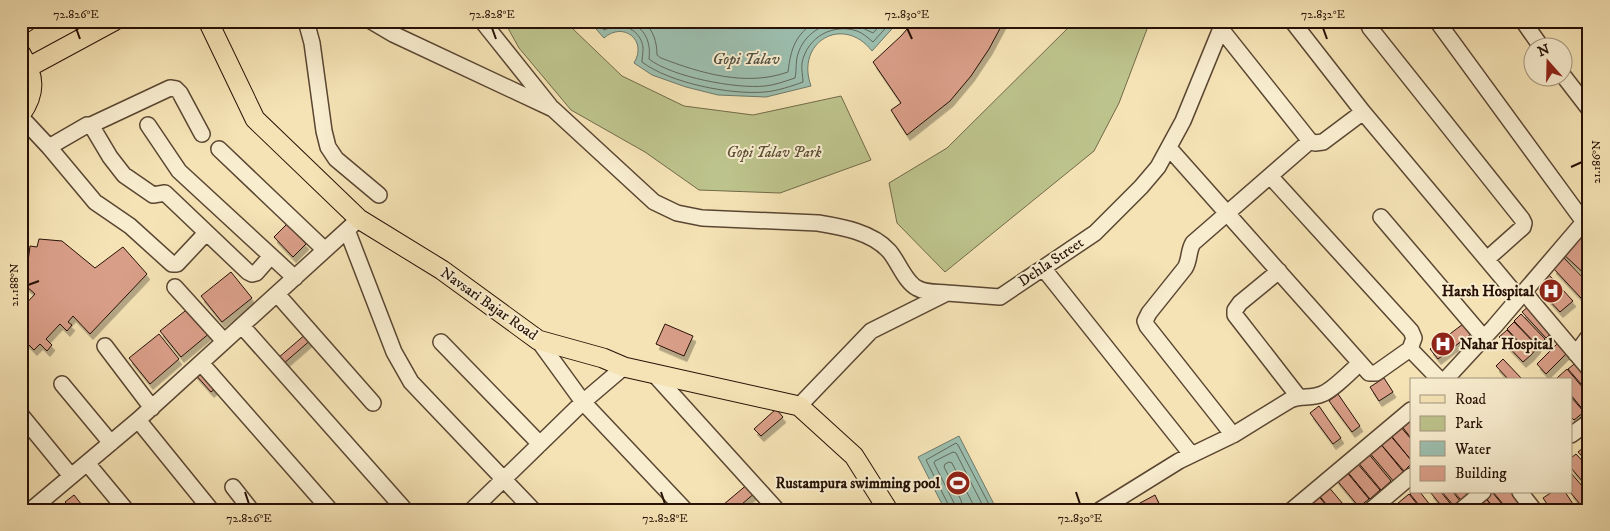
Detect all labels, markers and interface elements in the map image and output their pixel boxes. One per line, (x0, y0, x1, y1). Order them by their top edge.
text: 72.826°E (53, 7, 99, 22)
text: 72.828°E (469, 7, 515, 22)
text: 72.830°E (885, 7, 930, 22)
text: 72.832°E (1301, 7, 1345, 22)
north arrow (1522, 38, 1572, 88)
text: N (1535, 40, 1553, 61)
water label: Gopi Talav (712, 49, 780, 69)
text: 21.186°N (1589, 140, 1604, 184)
park label: Gopi Talav Park (727, 143, 822, 162)
street label: Dehla Street (1015, 233, 1087, 291)
text: 21.188°N (7, 263, 22, 307)
street label: Navsari Bajar Road (437, 263, 542, 345)
hospital icon: Harsh Hospital (1538, 278, 1564, 304)
place label: Harsh Hospital (1442, 282, 1534, 301)
hospital icon: Nahar Hospital (1430, 331, 1456, 357)
place label: Nahar Hospital (1460, 335, 1554, 354)
legend (1410, 378, 1572, 494)
text: Road (1455, 390, 1487, 409)
text: Park (1455, 414, 1484, 433)
text: Water (1454, 440, 1491, 459)
text: Building (1455, 464, 1507, 483)
sports icon: Rustampura swimming pool (945, 470, 971, 496)
place label: Rustampura swimming pool (776, 474, 940, 493)
text: 72.826°E (226, 511, 272, 526)
text: 72.828°E (642, 511, 688, 526)
text: 72.830°E (1058, 511, 1103, 526)

